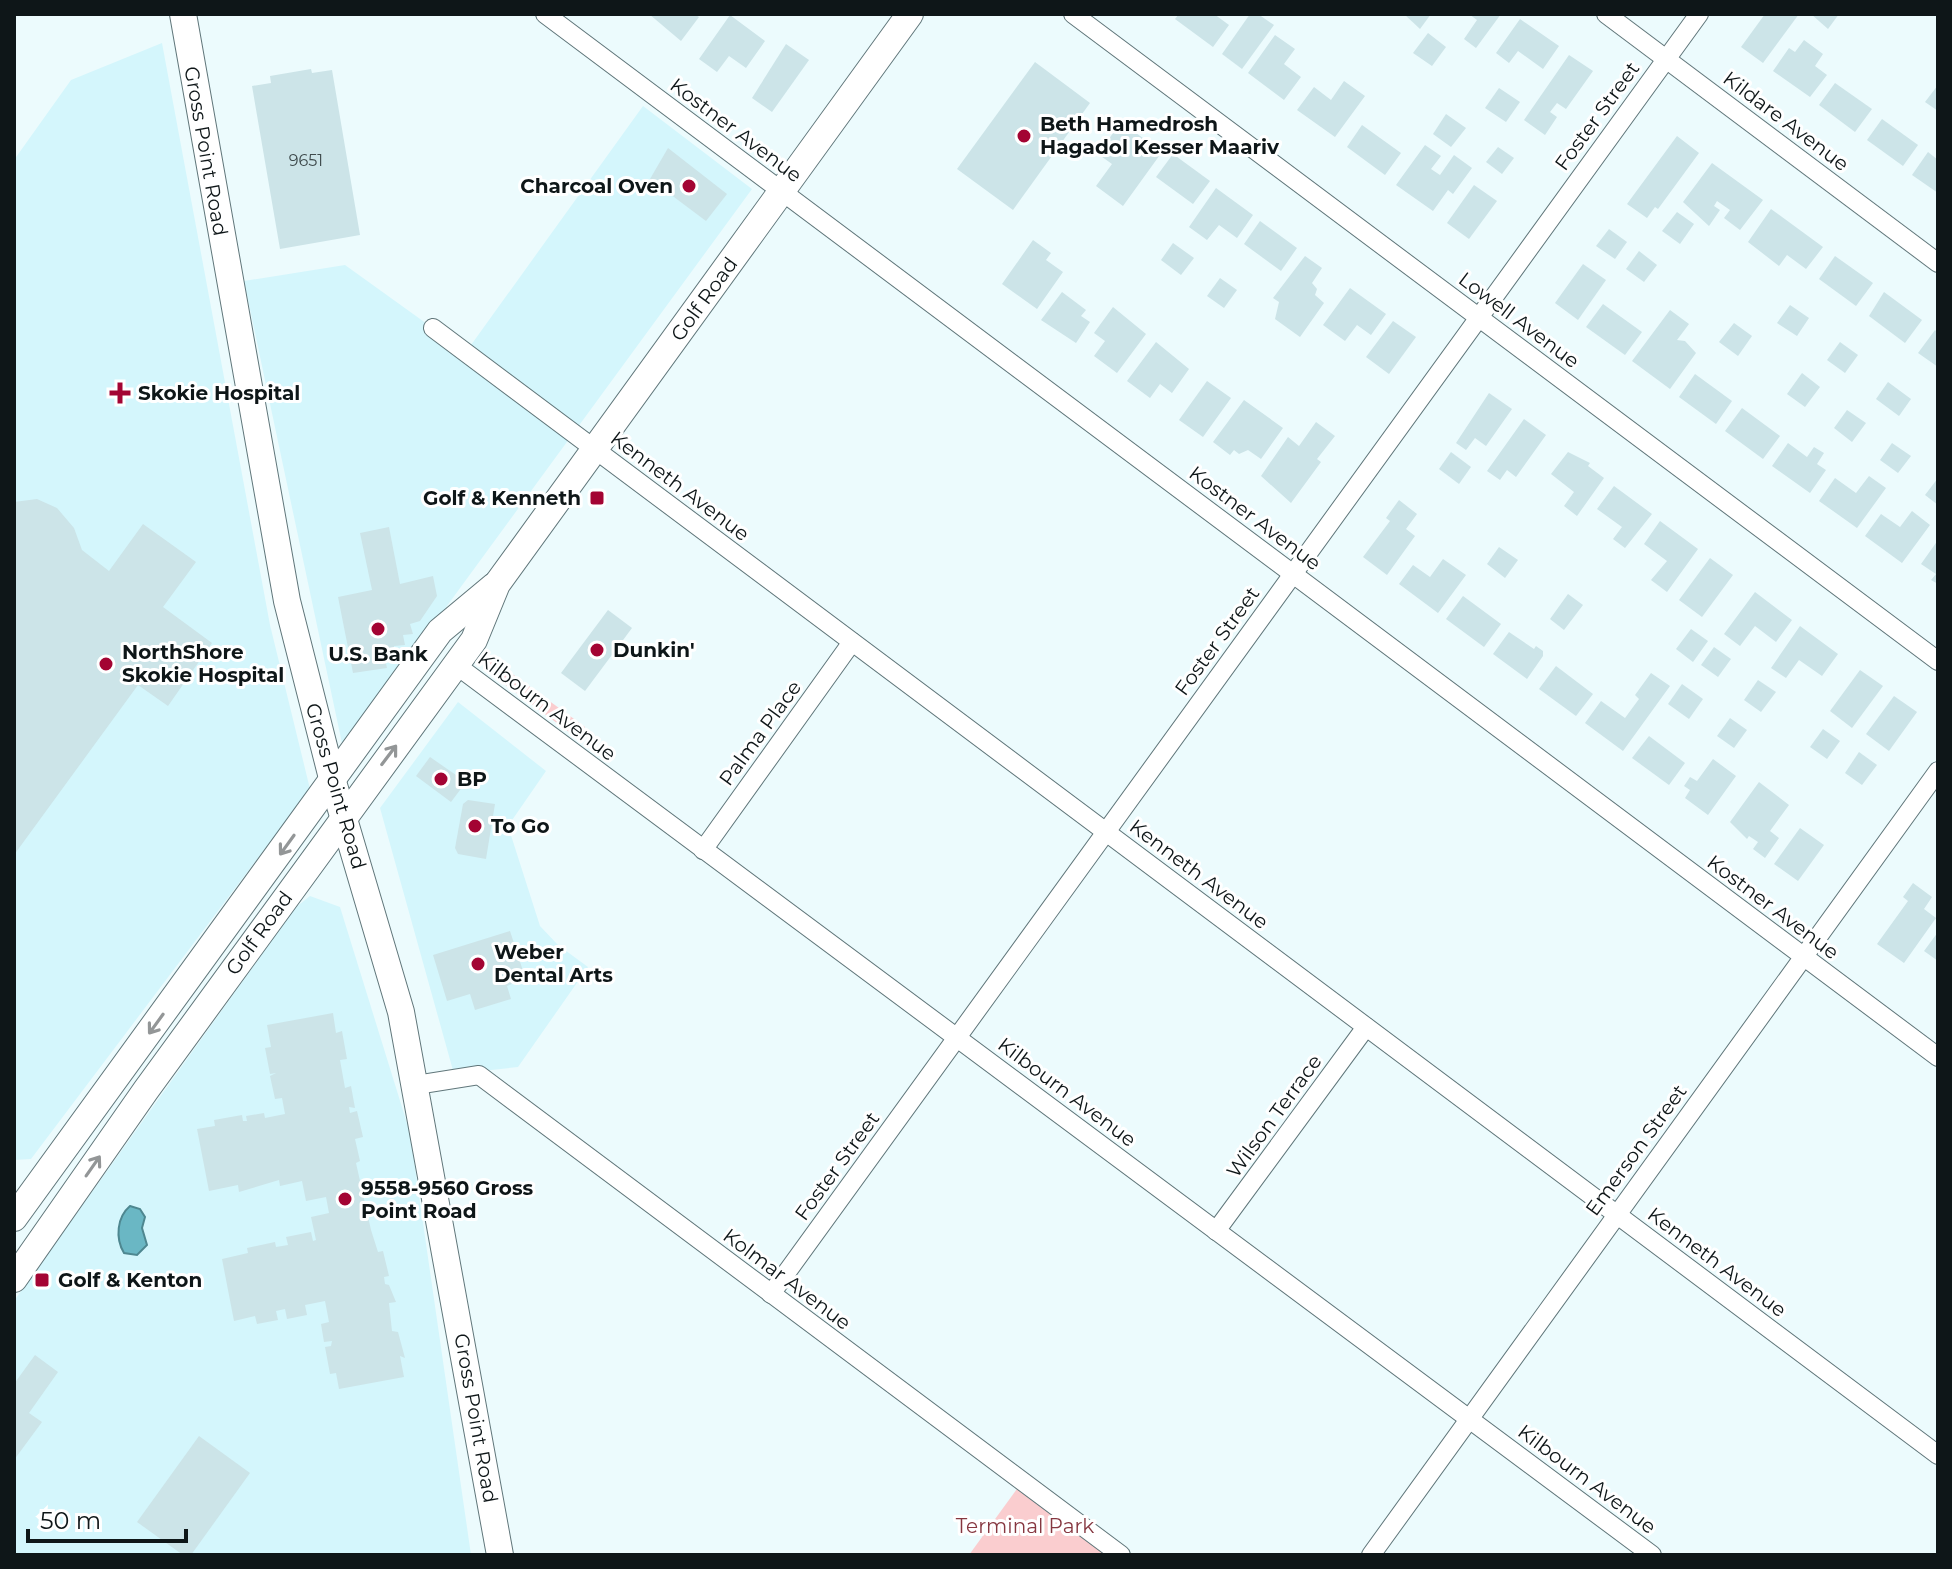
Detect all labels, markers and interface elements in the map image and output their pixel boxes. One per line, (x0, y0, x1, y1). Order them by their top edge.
street label: Foster Street (1550, 57, 1644, 175)
street label: Gross Point Road (179, 64, 233, 238)
street label: Kildare Avenue (1719, 66, 1853, 176)
street label: Kostner Avenue (665, 73, 807, 187)
place label: Beth Hamedrosh Hagadol Kesser Maariv (1040, 112, 1280, 159)
marker: Beth Hamedrosh Hagadol Kesser Maariv (1015, 127, 1033, 145)
house number: 9651 (289, 151, 323, 170)
place label: Charcoal Oven (520, 174, 673, 198)
marker: Charcoal Oven (680, 177, 698, 195)
street label: Golf Road (666, 252, 742, 346)
street label: Lowell Avenue (1454, 267, 1584, 373)
place label: Skokie Hospital (138, 381, 300, 405)
marker: Skokie Hospital (109, 382, 131, 404)
street label: Kenneth Avenue (606, 426, 754, 546)
street label: Kostner Avenue (1184, 461, 1326, 575)
place label: Golf & Kenneth (423, 486, 581, 510)
marker: Golf & Kenneth (588, 489, 606, 507)
street label: Foster Street (1170, 582, 1264, 700)
marker: U.S. Bank (369, 620, 387, 638)
place label: Dunkin' (613, 638, 695, 662)
place label: NorthShore Skokie Hospital (122, 640, 284, 687)
marker: Dunkin' (588, 641, 606, 659)
place label: U.S. Bank (328, 642, 429, 666)
street label: Kilbourn Avenue (473, 646, 621, 766)
marker: NorthShore Skokie Hospital (97, 655, 115, 673)
street label: Palma Place (714, 676, 806, 790)
street label: Gross Point Road (301, 700, 371, 872)
one-way arrow (381, 744, 398, 766)
place label: BP (457, 767, 487, 791)
marker: BP (432, 770, 450, 788)
place label: To Go (491, 814, 550, 838)
street label: Kenneth Avenue (1125, 814, 1273, 934)
marker: To Go (466, 817, 484, 835)
one-way arrow (278, 833, 295, 855)
street label: Kostner Avenue (1702, 850, 1844, 964)
street label: Golf Road (221, 886, 297, 980)
place label: Weber Dental Arts (494, 940, 613, 987)
marker: Weber Dental Arts (469, 955, 487, 973)
one-way arrow (148, 1013, 165, 1034)
street label: Kilbourn Avenue (993, 1032, 1141, 1152)
street label: Wilson Terrace (1221, 1050, 1327, 1182)
street label: Emerson Street (1580, 1080, 1692, 1220)
street label: Foster Street (790, 1107, 884, 1225)
one-way arrow (85, 1156, 101, 1178)
place label: 9558-9560 Gross Point Road (361, 1176, 534, 1223)
marker: 9558-9560 Gross Point Road (336, 1190, 354, 1208)
street label: Kenneth Avenue (1643, 1202, 1791, 1322)
street label: Kolmar Avenue (719, 1223, 855, 1335)
place label: Golf & Kenton (58, 1268, 202, 1292)
marker: Golf & Kenton (33, 1271, 51, 1289)
street label: Gross Point Road (449, 1331, 503, 1505)
street label: Kilbourn Avenue (1513, 1419, 1661, 1539)
scale bar (28, 1493, 186, 1543)
text: 50 m (40, 1506, 101, 1535)
park label: Terminal Park (956, 1514, 1094, 1538)

